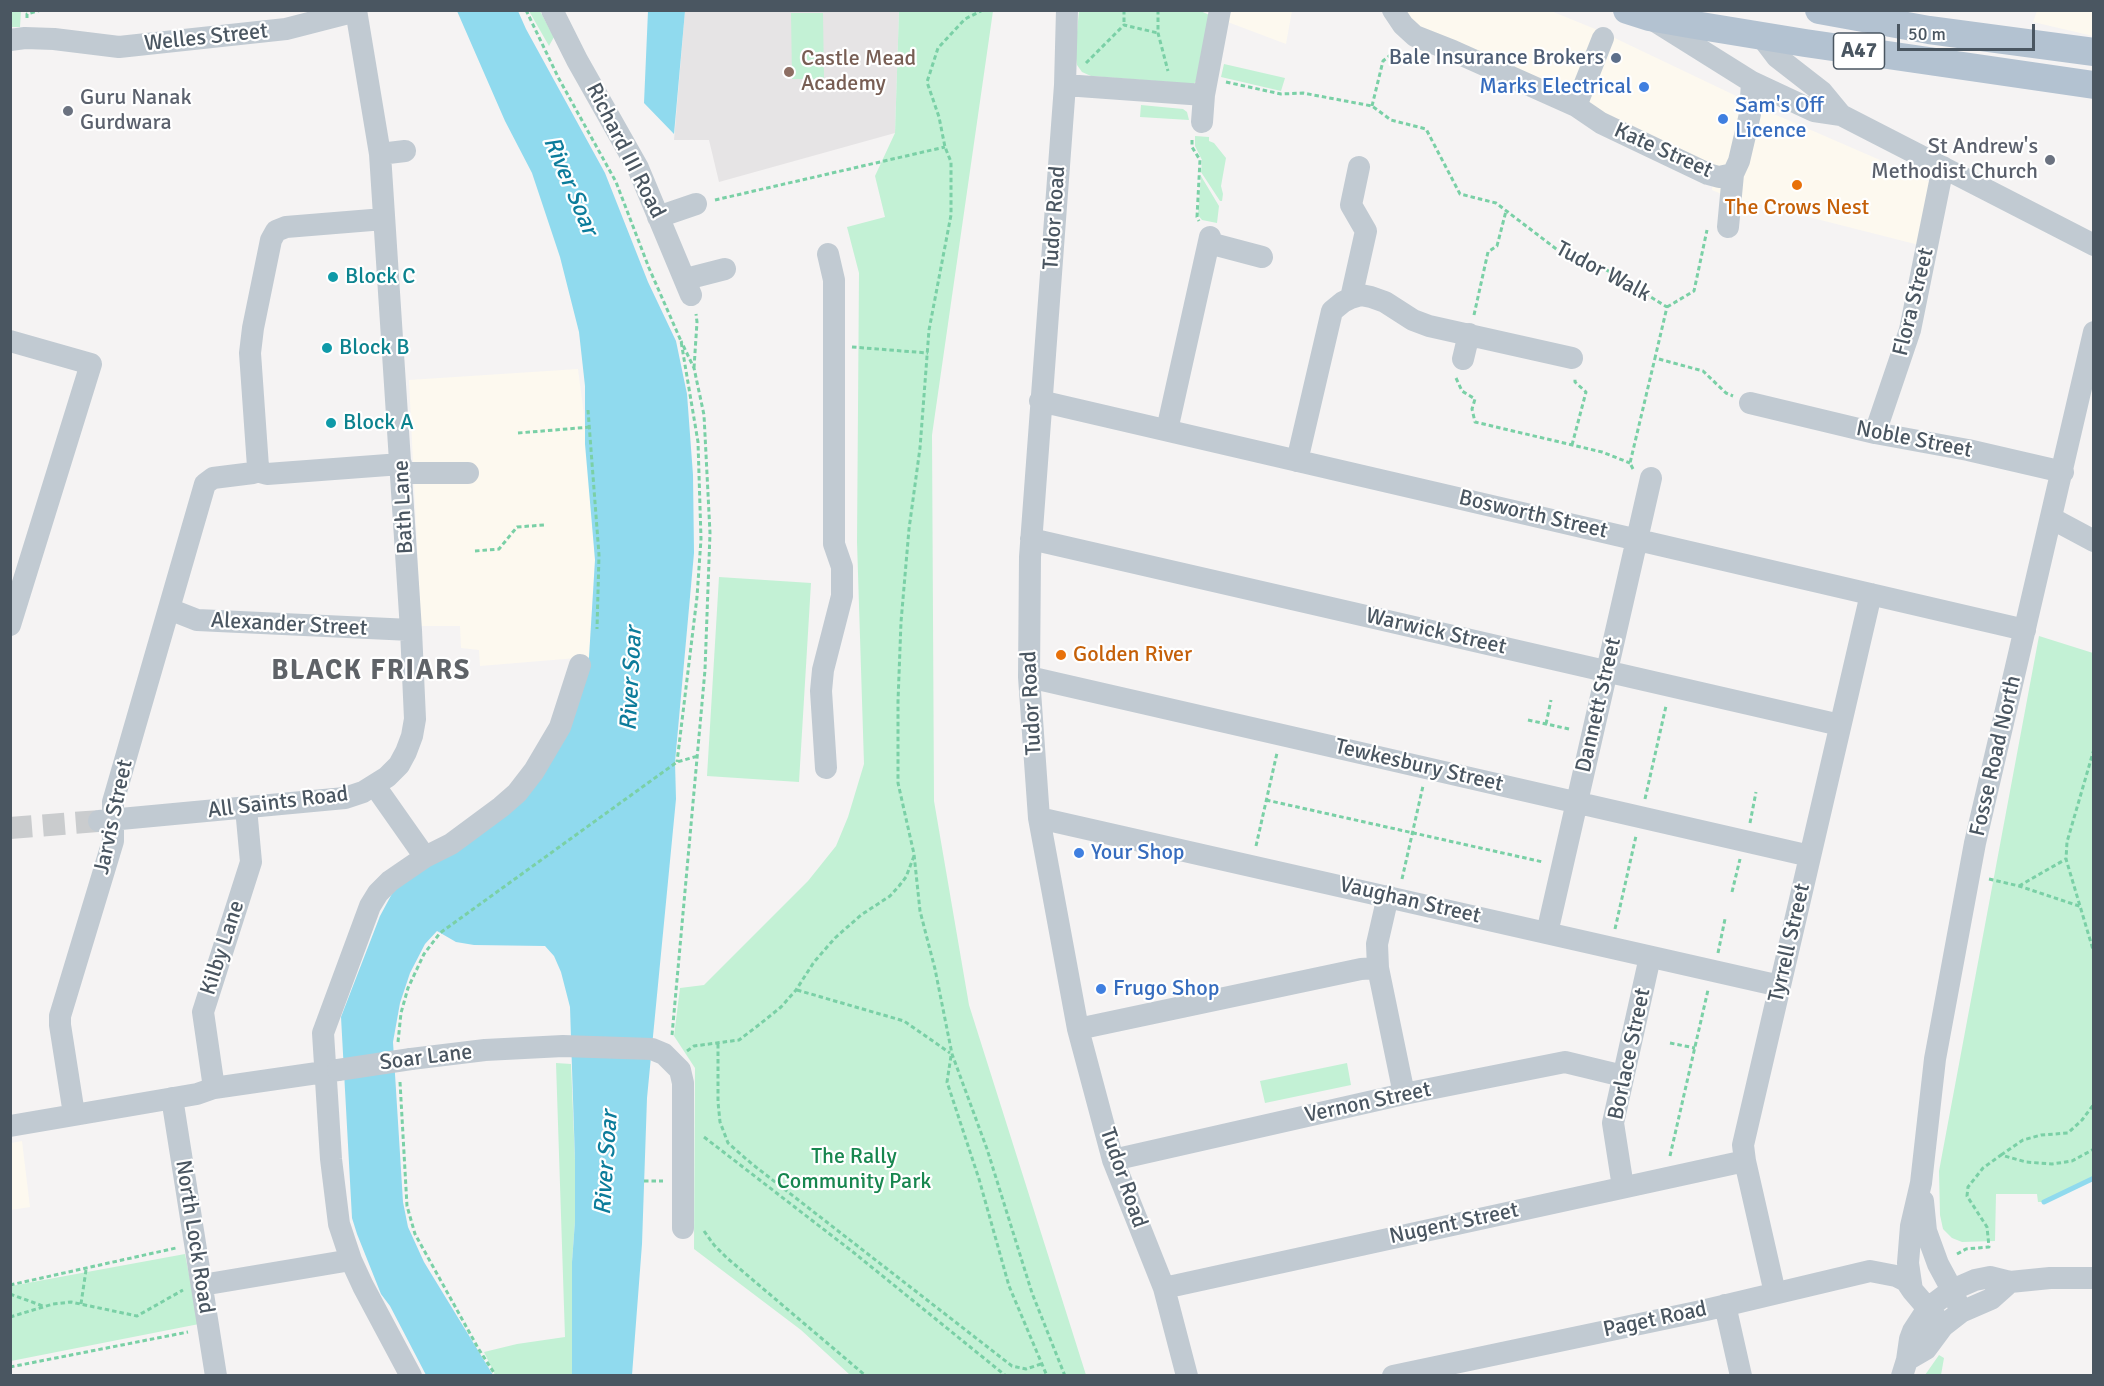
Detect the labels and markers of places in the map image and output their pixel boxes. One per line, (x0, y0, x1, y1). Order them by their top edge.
place label: Bale Insurance Brokers (1389, 45, 1604, 71)
place label: Castle Mead Academy (801, 46, 916, 98)
marker: Bale Insurance Brokers (1609, 51, 1623, 65)
marker: Castle Mead Academy (782, 65, 796, 79)
place label: Marks Electrical (1479, 74, 1632, 100)
marker: Marks Electrical (1637, 80, 1651, 94)
place label: Guru Nanak Gurdwara (80, 85, 191, 136)
place label: Sam's Off Licence (1735, 93, 1824, 144)
marker: Guru Nanak Gurdwara (61, 104, 75, 118)
marker: Sam's Off Licence (1716, 112, 1730, 126)
place label: St Andrew's Methodist Church (1871, 134, 2038, 186)
marker: St Andrew's Methodist Church (2043, 153, 2057, 167)
marker: The Crows Nest (1790, 178, 1804, 192)
place label: The Crows Nest (1725, 195, 1869, 221)
place label: Block C (345, 264, 416, 290)
marker: Block C (326, 270, 340, 284)
place label: Block B (339, 335, 410, 361)
marker: Block B (320, 341, 334, 355)
place label: Block A (343, 410, 414, 436)
marker: Block A (324, 416, 338, 430)
place label: Golden River (1073, 642, 1192, 668)
marker: Golden River (1054, 648, 1068, 662)
place label: Your Shop (1091, 840, 1185, 866)
marker: Your Shop (1072, 846, 1086, 860)
place label: Frugo Shop (1113, 976, 1219, 1002)
marker: Frugo Shop (1094, 982, 1108, 996)

